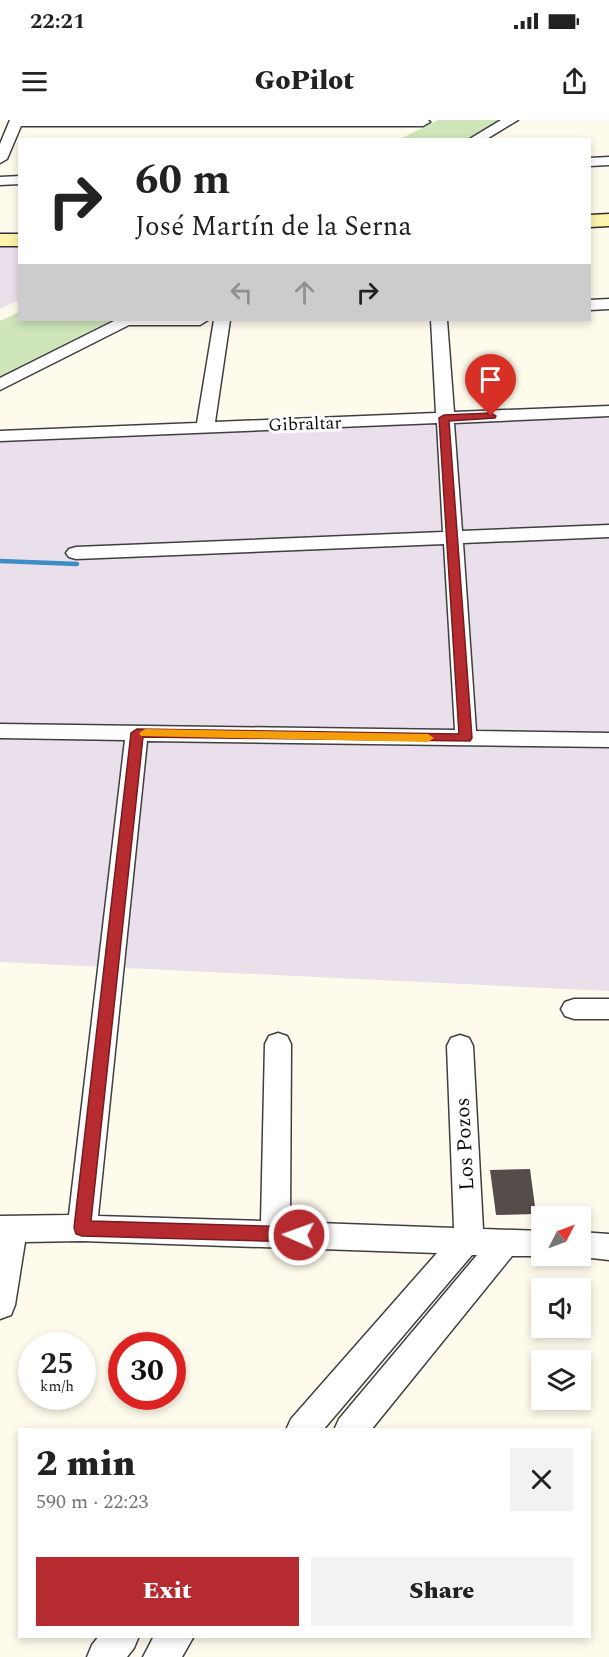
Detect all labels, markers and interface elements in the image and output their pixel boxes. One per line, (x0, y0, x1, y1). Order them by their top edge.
text: 22:21 (30, 5, 85, 38)
text: GoPilot (255, 60, 354, 102)
icon: menu (18, 65, 51, 98)
icon: share (558, 65, 591, 98)
text: 60 m (135, 149, 230, 212)
icon: right (36, 162, 114, 240)
text: José Martín de la Serna (135, 206, 412, 248)
icon: left (225, 276, 258, 309)
icon: ahead (288, 276, 321, 309)
icon: right (351, 276, 384, 309)
pin (465, 354, 516, 416)
icon: arrive (474, 363, 507, 396)
street label: Gibraltar (268, 409, 342, 439)
street label: Los Pozos (447, 1097, 483, 1191)
position arrow (267, 1203, 331, 1267)
north arrow (531, 1206, 591, 1266)
map controls (531, 1206, 591, 1410)
button: sound (531, 1278, 591, 1338)
speed limit sign: 30 (108, 1332, 186, 1410)
text: 25 (40, 1341, 74, 1387)
button: layers (531, 1350, 591, 1410)
text: km/h (40, 1375, 74, 1398)
text: 2 min (36, 1437, 136, 1492)
button: close (510, 1448, 573, 1511)
text: 590 m · 22:23 (36, 1487, 148, 1517)
button: Exit (36, 1557, 299, 1626)
button: Share (311, 1557, 573, 1626)

